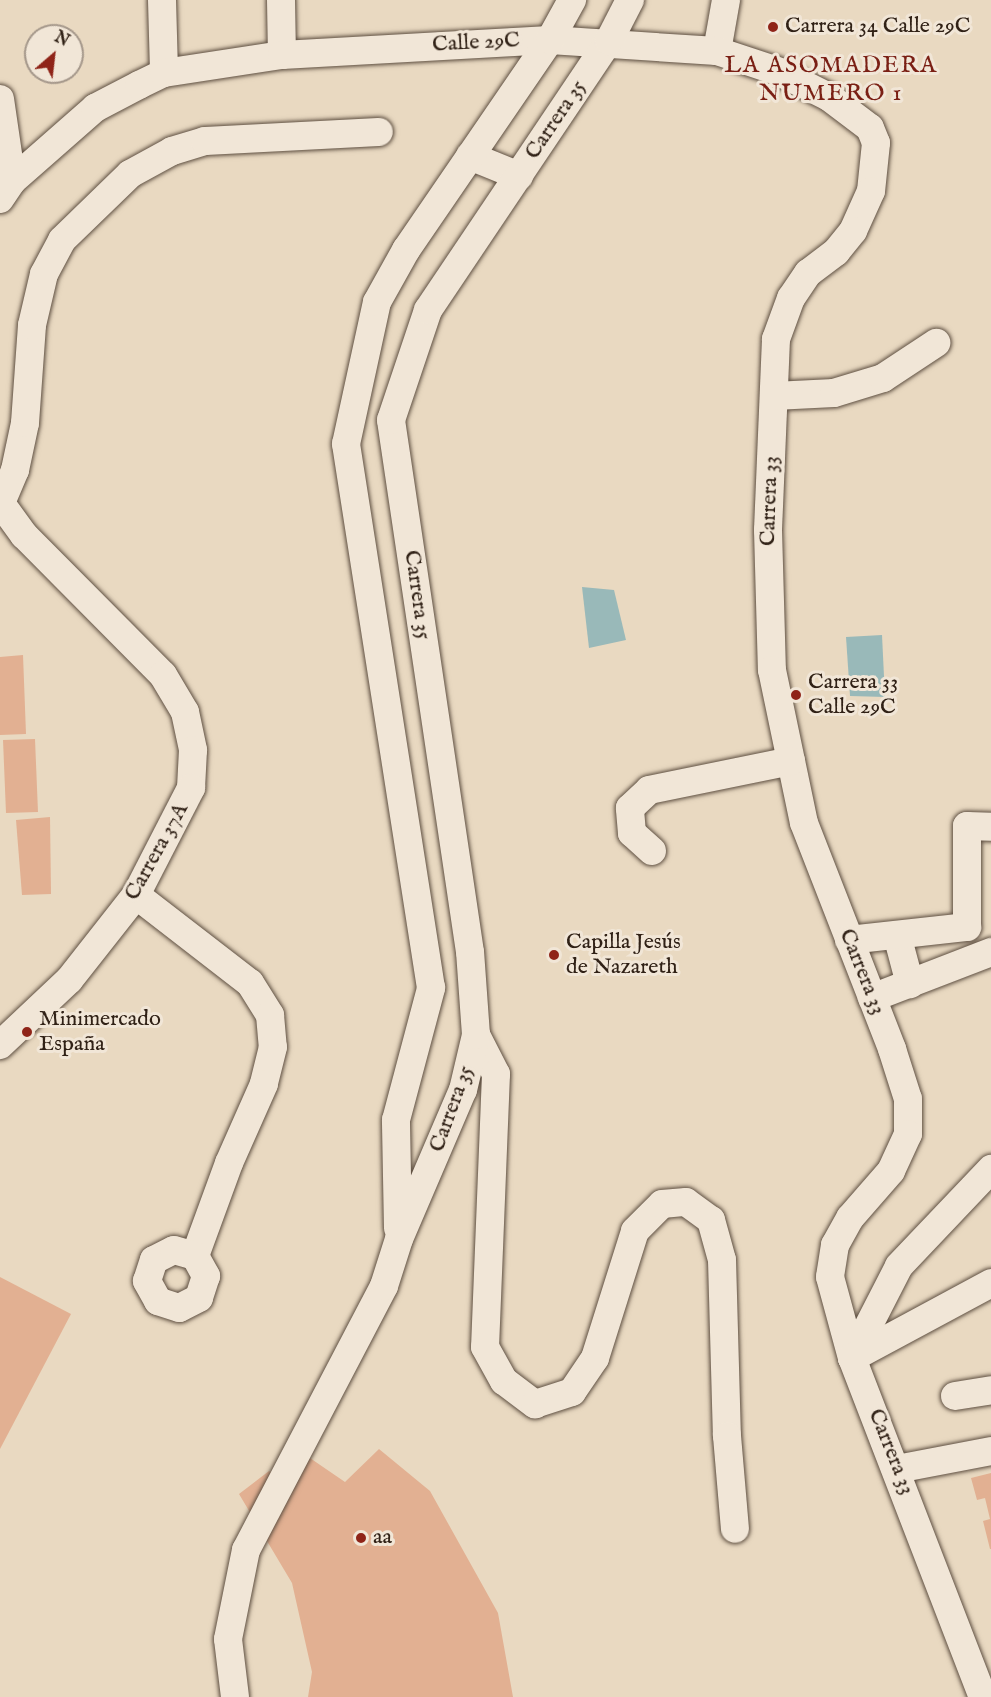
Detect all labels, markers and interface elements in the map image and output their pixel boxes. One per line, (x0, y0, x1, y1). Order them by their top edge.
place label: Carrera 34 Calle 29C (785, 14, 970, 40)
marker: Carrera 34 Calle 29C (766, 20, 780, 34)
north arrow (24, 24, 84, 84)
text: N (51, 28, 72, 52)
street label: Calle 29C (432, 28, 520, 58)
district label: LA ASOMADERA NUMERO 1 (724, 52, 938, 108)
street label: Carrera 35 (520, 75, 592, 165)
street label: Carrera 33 (755, 455, 785, 547)
street label: Carrera 35 (398, 549, 436, 641)
place label: Carrera 33 Calle 29C (808, 669, 898, 720)
marker: Carrera 33 Calle 29C (789, 688, 803, 702)
street label: Carrera 37A (119, 799, 195, 905)
street label: Carrera 33 (833, 925, 891, 1019)
place label: Capilla Jesús de Nazareth (566, 929, 681, 980)
marker: Capilla Jesús de Nazareth (547, 948, 561, 962)
place label: Minimercado España (39, 1006, 161, 1058)
marker: Minimercado España (20, 1025, 34, 1039)
street label: Carrera 35 (424, 1062, 480, 1156)
street label: Carrera 33 (862, 1405, 920, 1499)
place label: aa (373, 1525, 392, 1551)
marker: aa (354, 1531, 368, 1545)

